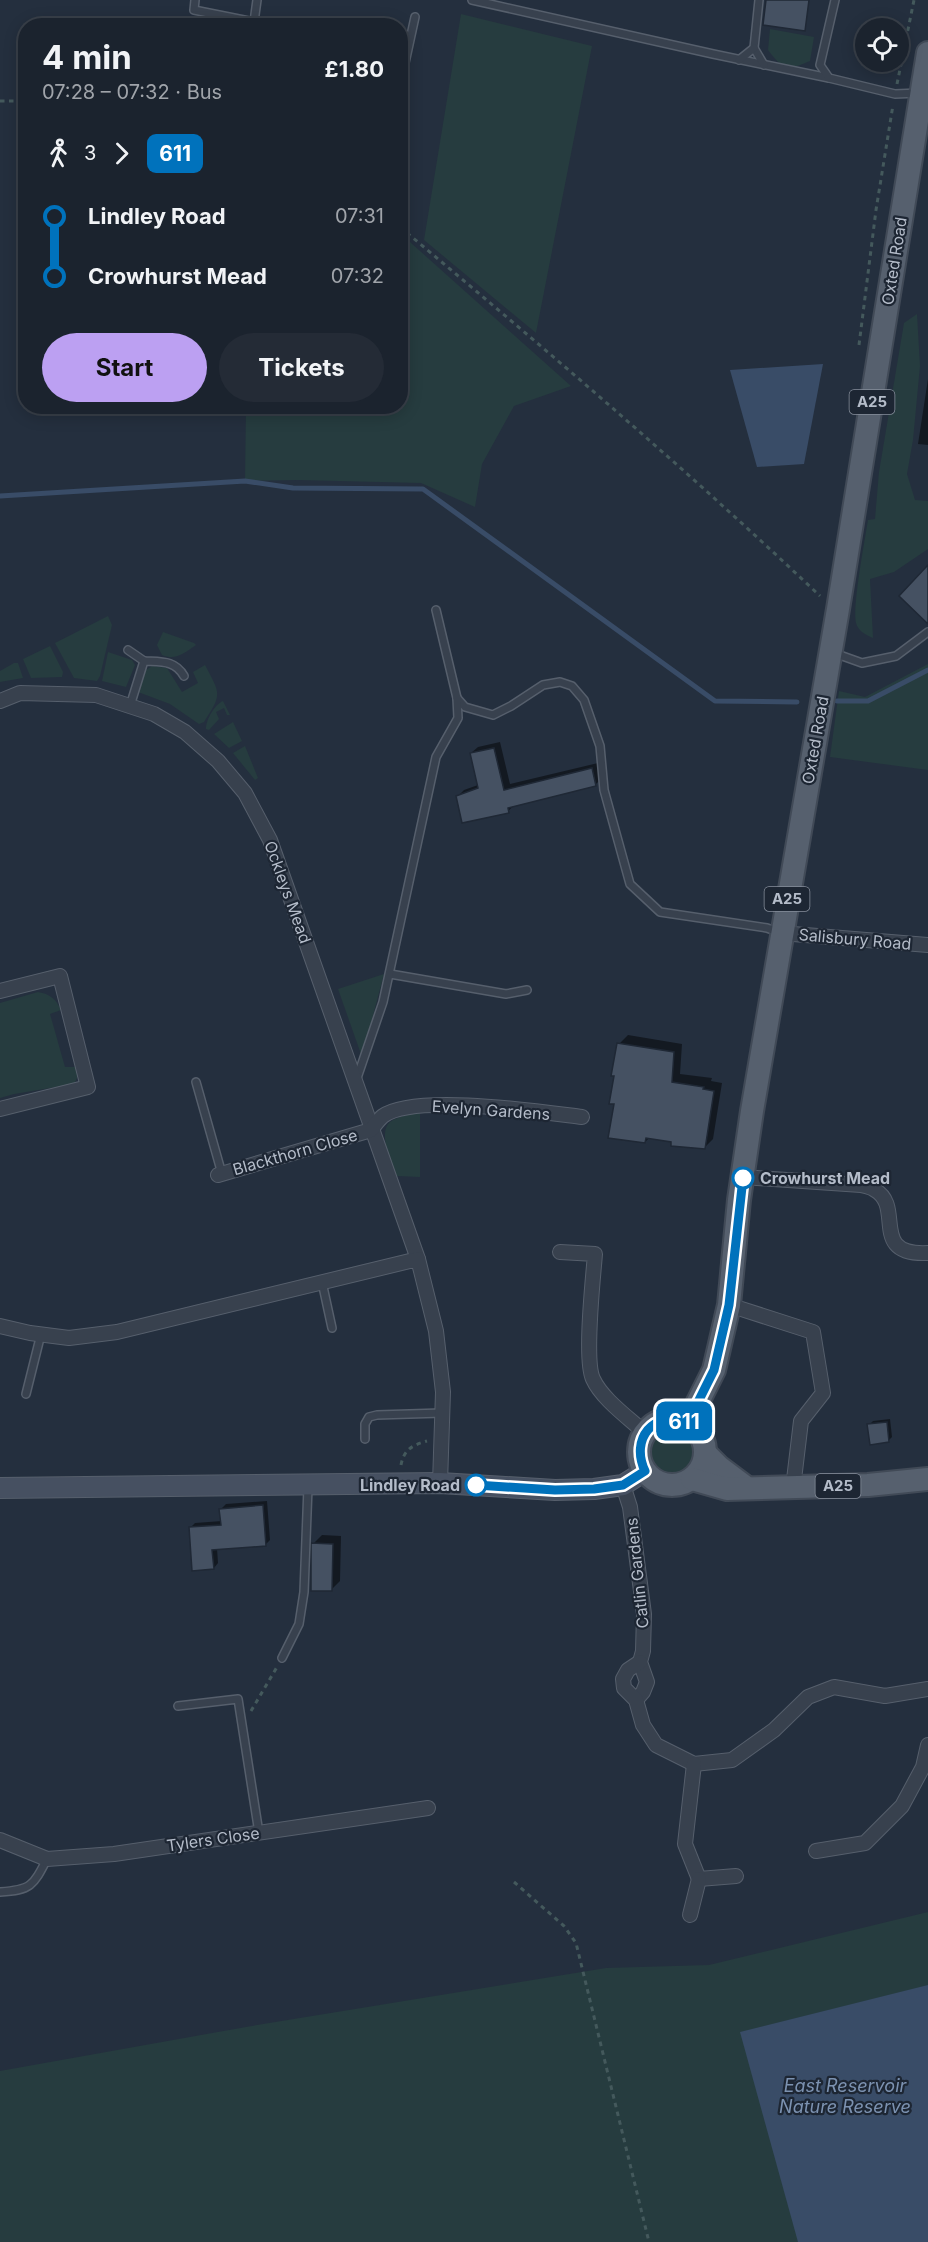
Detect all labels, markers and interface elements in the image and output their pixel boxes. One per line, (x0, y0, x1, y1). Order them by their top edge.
map controls (855, 18, 909, 72)
button: locate (855, 18, 909, 72)
text: 4 min (42, 37, 132, 77)
text: £1.80 (325, 56, 384, 82)
text: 07:28 – 07:32 · Bus (42, 80, 222, 104)
icon: walk (42, 137, 75, 170)
icon: forward (105, 137, 138, 170)
text: 3 (84, 141, 96, 165)
text: 611 (159, 141, 191, 166)
text: Lindley Road (88, 203, 226, 229)
text: 07:31 (335, 204, 384, 228)
street label: Oxted Road (877, 216, 911, 306)
text: Crowhurst Mead (88, 263, 267, 289)
text: 07:32 (331, 264, 384, 288)
button: Start (42, 333, 207, 402)
button: Tickets (219, 333, 384, 402)
road number: A25 (850, 390, 894, 414)
street label: Oxted Road (797, 695, 833, 785)
street label: Ockleys Mead (260, 838, 316, 946)
road number: A25 (764, 887, 810, 911)
street label: Salisbury Road (798, 924, 912, 954)
street label: Evelyn Gardens (431, 1096, 551, 1124)
street label: Blackthorn Close (230, 1125, 360, 1179)
marker: Crowhurst Mead (732, 1167, 754, 1189)
place label: Crowhurst Mead (760, 1168, 890, 1188)
line badge: 611 (650, 1402, 718, 1440)
text: 611 (668, 1409, 700, 1434)
marker: Lindley Road (465, 1474, 487, 1496)
road number: A25 (816, 1474, 860, 1498)
place label: Lindley Road (360, 1475, 460, 1495)
street label: Catlin Gardens (621, 1517, 653, 1629)
street label: Tylers Close (165, 1823, 261, 1855)
water label: East Reservoir Nature Reserve (779, 2075, 911, 2117)

